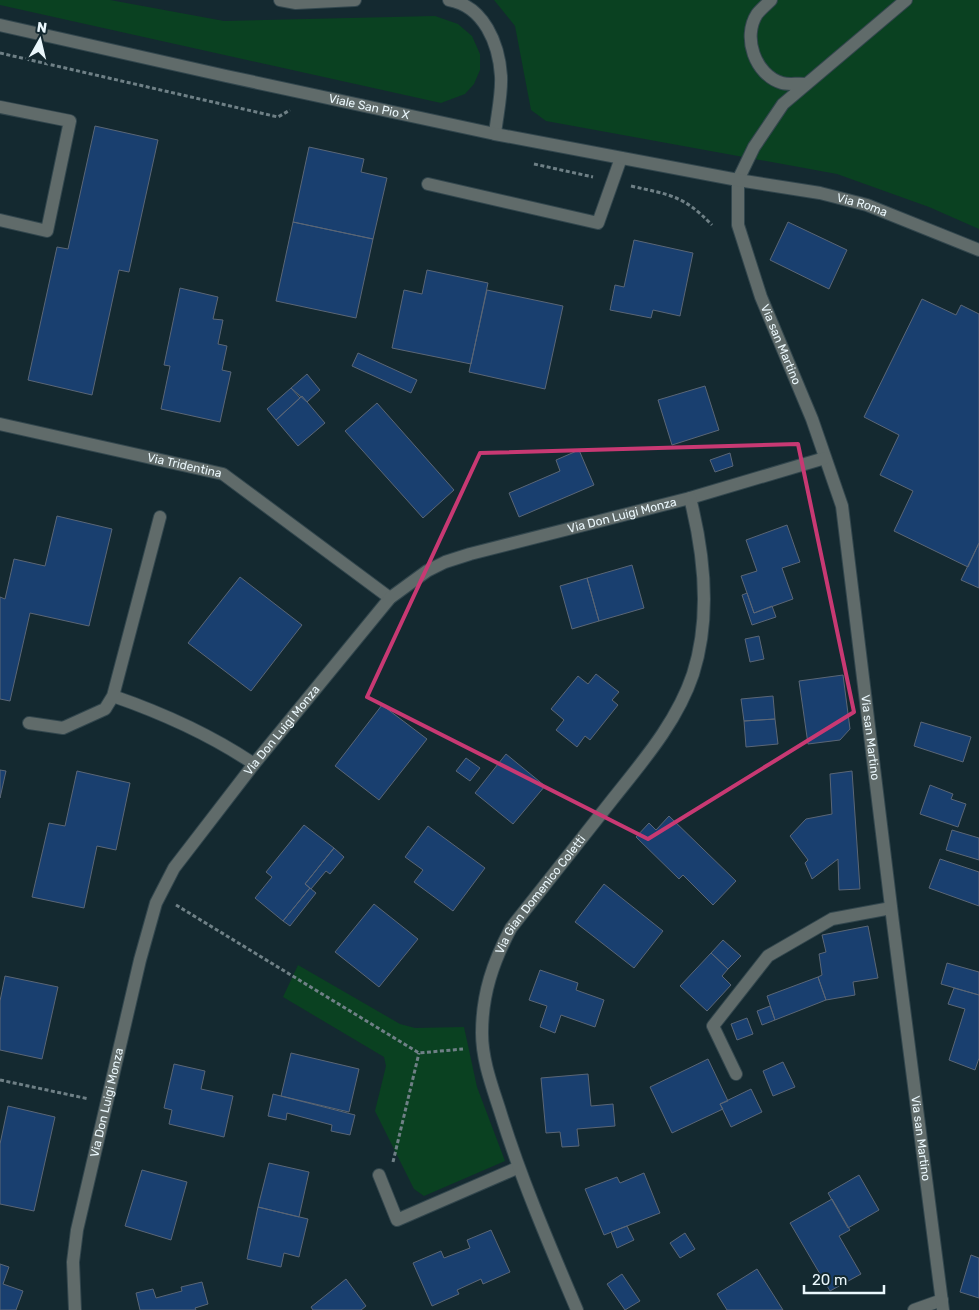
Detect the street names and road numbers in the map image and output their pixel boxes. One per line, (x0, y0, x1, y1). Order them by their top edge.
street label: Viale San Pio X (327, 91, 411, 122)
street label: Via Roma (835, 191, 890, 219)
street label: Via san Martino (758, 302, 804, 387)
street label: Via Tridentina (146, 450, 223, 480)
street label: Via Don Luigi Monza (566, 495, 678, 536)
street label: Via Don Luigi Monza (241, 682, 323, 778)
street label: Via san Martino (858, 694, 882, 781)
street label: Via Gian Domenico Coletti (492, 832, 588, 956)
street label: Via Don Luigi Monza (87, 1047, 126, 1159)
street label: Via san Martino (908, 1095, 933, 1182)

